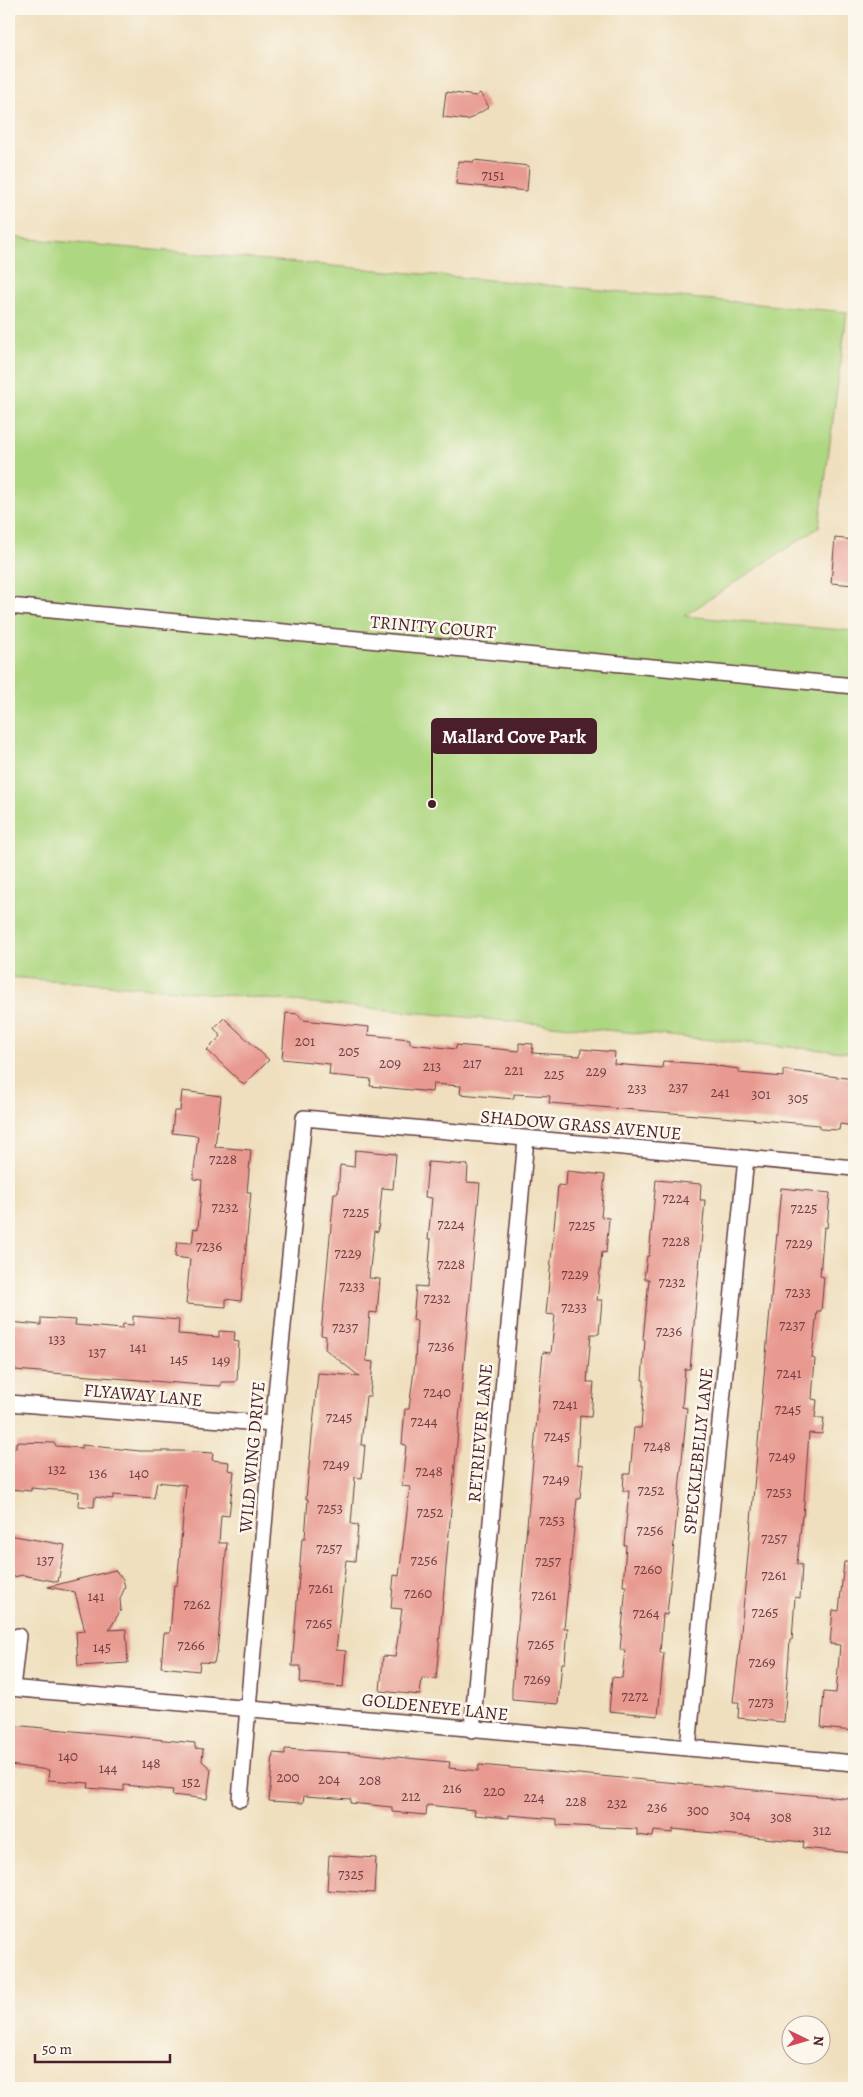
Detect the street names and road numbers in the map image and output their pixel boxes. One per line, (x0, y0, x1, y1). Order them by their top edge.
street label: TRINITY COURT (369, 610, 497, 644)
street label: SHADOW GRASS AVENUE (479, 1104, 683, 1146)
street label: RETRIEVER LANE (462, 1362, 498, 1504)
street label: SPECKLEBELLY LANE (677, 1367, 719, 1535)
street label: FLYAWAY LANE (83, 1378, 203, 1412)
street label: WILD WING DRIVE (233, 1380, 271, 1535)
street label: GOLDENEYE LANE (361, 1687, 509, 1727)

